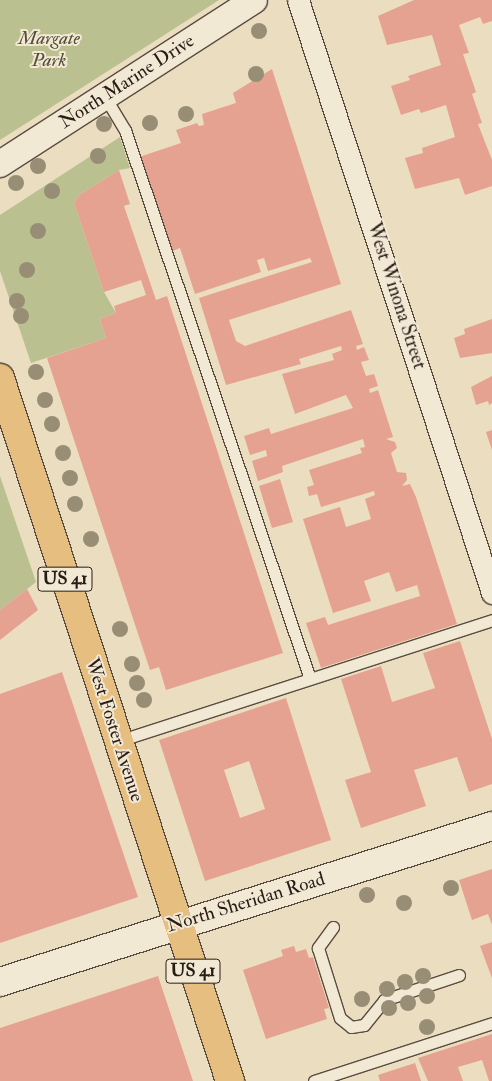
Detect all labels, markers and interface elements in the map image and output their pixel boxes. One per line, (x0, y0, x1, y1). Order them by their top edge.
park label: Margate Park (18, 28, 80, 72)
street label: North Marine Drive (55, 30, 199, 134)
street label: West Winona Street (362, 220, 430, 372)
road number: US 41 (36, 564, 94, 594)
street label: West Foster Avenue (80, 655, 148, 805)
street label: North Sheridan Road (164, 868, 328, 938)
road number: US 41 (164, 956, 222, 986)

